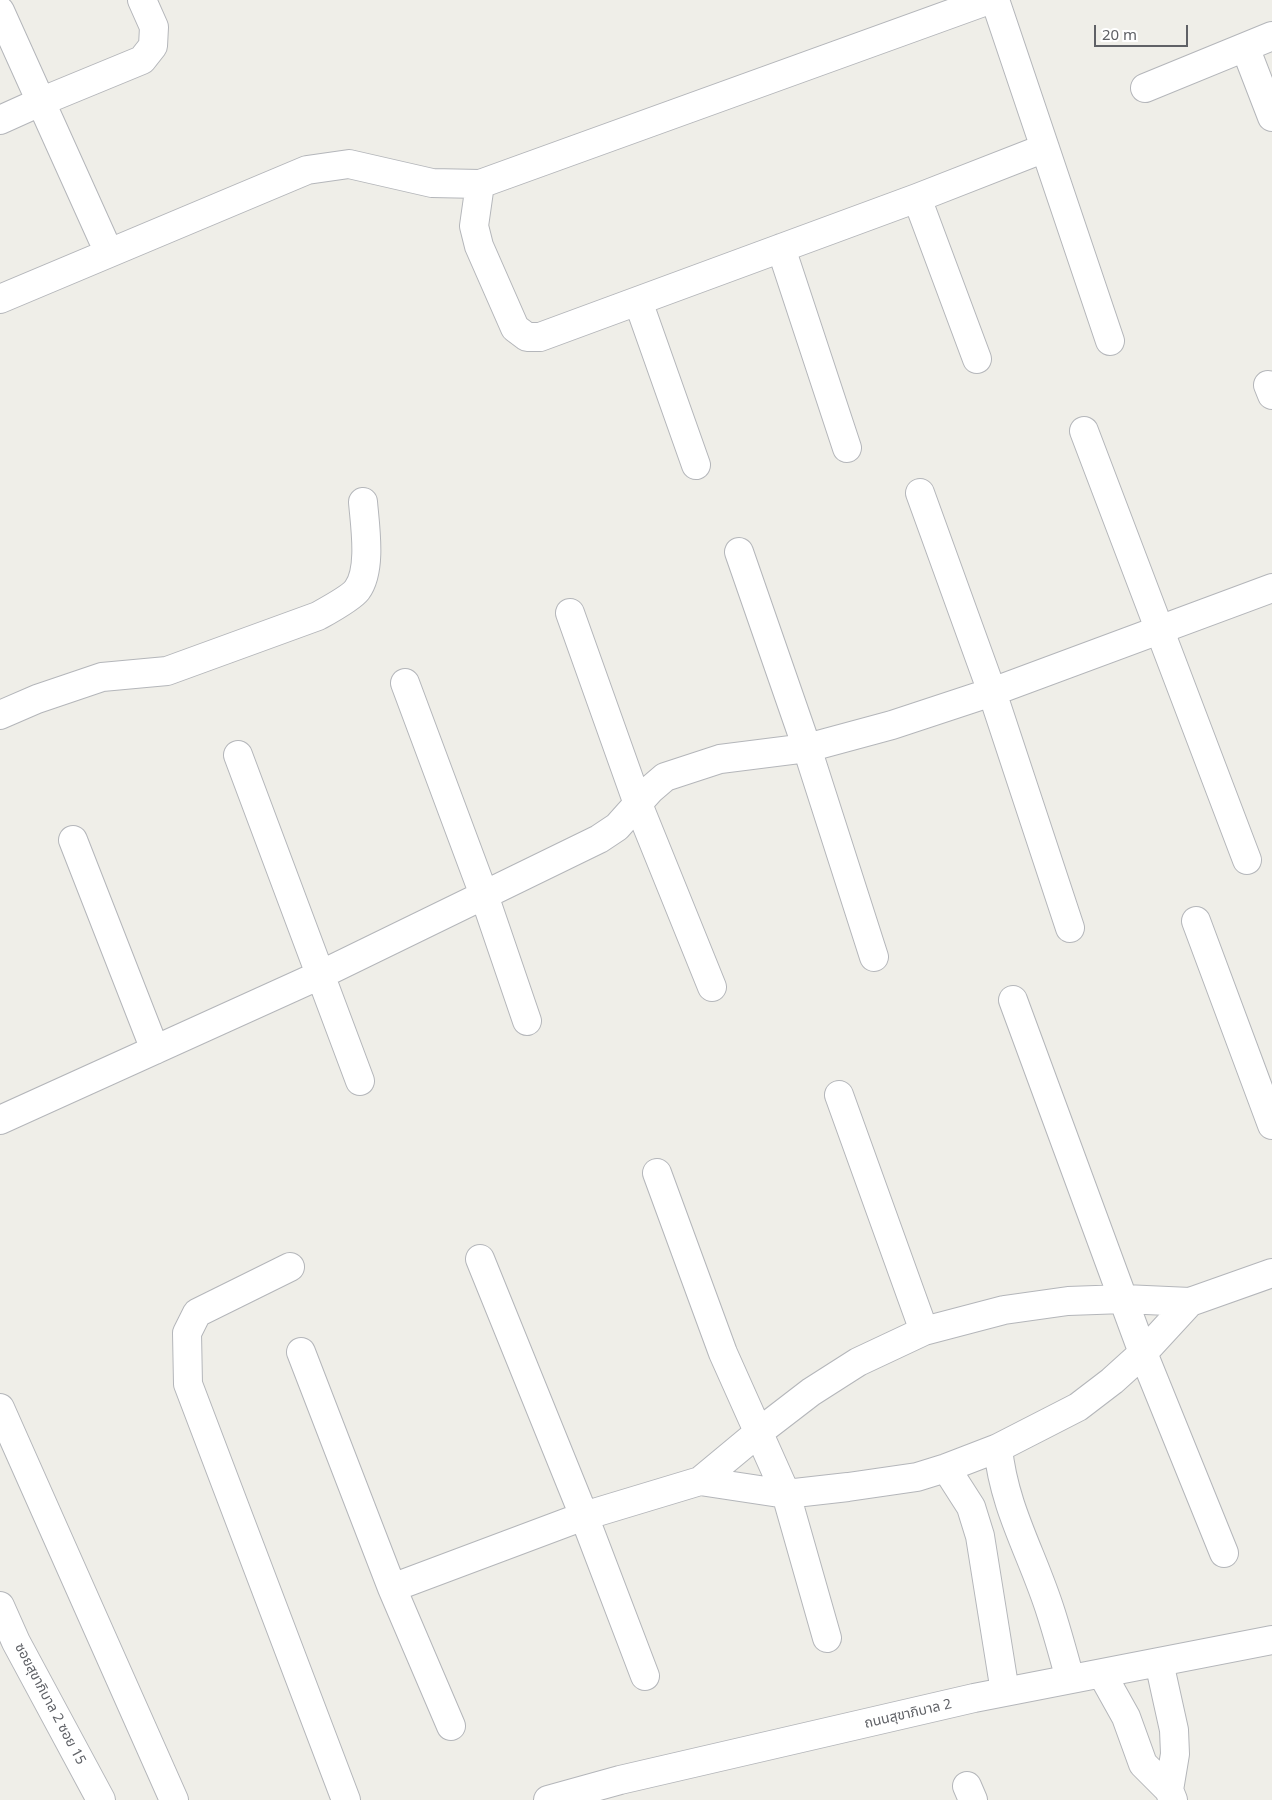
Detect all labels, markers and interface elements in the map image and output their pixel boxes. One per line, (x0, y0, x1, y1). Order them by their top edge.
scale bar (1097, 15, 1191, 47)
text: 20 m (1102, 24, 1137, 44)
street label: ซอยสุขาภิบาล 2 ซอย 15 (11, 1640, 89, 1768)
street label: ถนนสุขาภิบาล 2 (863, 1696, 953, 1732)

